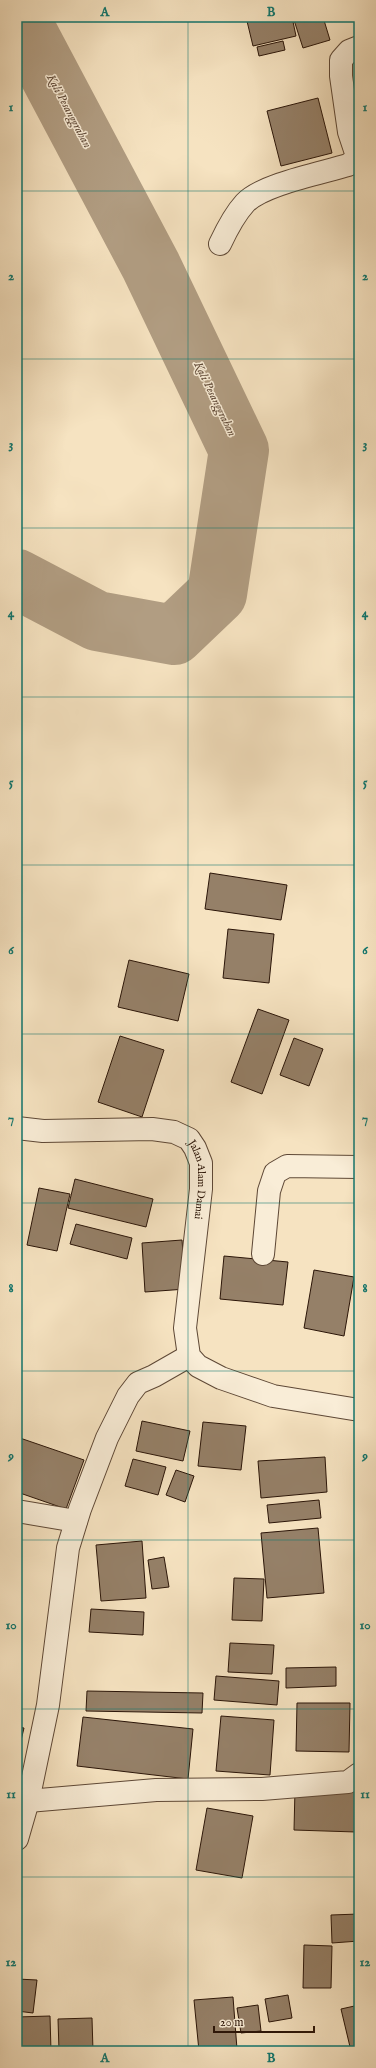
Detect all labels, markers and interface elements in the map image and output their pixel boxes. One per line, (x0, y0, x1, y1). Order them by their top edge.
text: A (100, 4, 111, 21)
text: B (267, 4, 276, 21)
water label: Kali Pesanggrahan (42, 71, 95, 151)
text: 1 (9, 99, 14, 116)
text: 1 (363, 99, 368, 116)
text: 2 (8, 268, 14, 285)
text: 2 (362, 268, 368, 285)
water label: Kali Pesanggrahan (189, 358, 240, 440)
text: 3 (9, 436, 14, 453)
text: 3 (363, 436, 368, 453)
text: 4 (8, 605, 15, 622)
text: 4 (362, 605, 369, 622)
text: 5 (9, 774, 14, 791)
text: 5 (363, 774, 368, 791)
text: 6 (8, 942, 14, 959)
text: 6 (362, 942, 368, 959)
text: 7 (8, 1111, 14, 1128)
text: 7 (362, 1111, 368, 1128)
street label: Jalan Alam Damai (183, 1136, 208, 1220)
text: 8 (8, 1280, 14, 1297)
text: 8 (362, 1280, 368, 1297)
text: 9 (7, 1448, 14, 1465)
text: 9 (361, 1448, 368, 1465)
text: 10 (5, 1617, 17, 1634)
text: 10 (359, 1617, 371, 1634)
text: 11 (6, 1786, 16, 1803)
text: 11 (360, 1786, 370, 1803)
text: 12 (6, 1954, 16, 1971)
text: 12 (360, 1954, 370, 1971)
scale bar (214, 2008, 314, 2034)
text: 20 m (220, 2015, 243, 2030)
text: A (100, 2050, 111, 2067)
text: B (267, 2050, 276, 2067)

